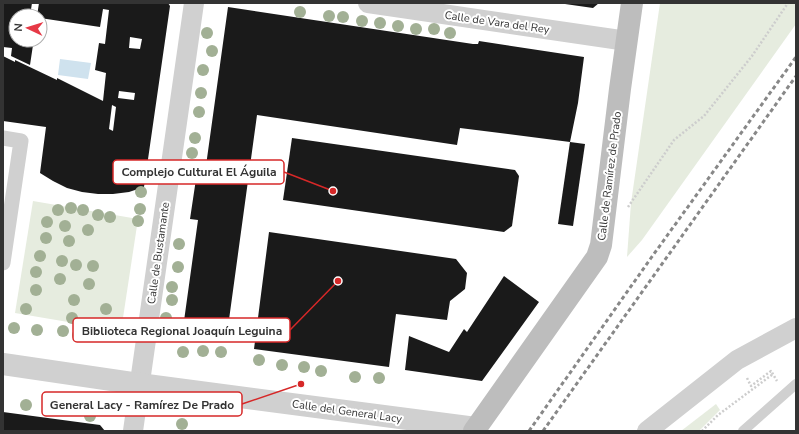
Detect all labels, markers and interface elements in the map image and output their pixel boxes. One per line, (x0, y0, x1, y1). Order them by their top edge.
north arrow (8, 8, 48, 48)
street label: Calle de Vara del Rey (444, 8, 551, 37)
text: N (11, 23, 26, 32)
street label: Calle de Ramírez de Prado (594, 111, 625, 242)
callout: Complejo Cultural El Águila (113, 160, 284, 184)
text: Complejo Cultural El Águila (121, 164, 277, 180)
street label: Calle de Bustamante (144, 201, 173, 305)
callout: Biblioteca Regional Joaquín Leguina (73, 318, 290, 342)
text: Biblioteca Regional Joaquín Leguina (82, 323, 282, 339)
callout: General Lacy - Ramírez De Prado (42, 392, 242, 416)
street label: Calle del General Lacy (291, 396, 403, 427)
text: General Lacy - Ramírez De Prado (50, 397, 234, 413)

